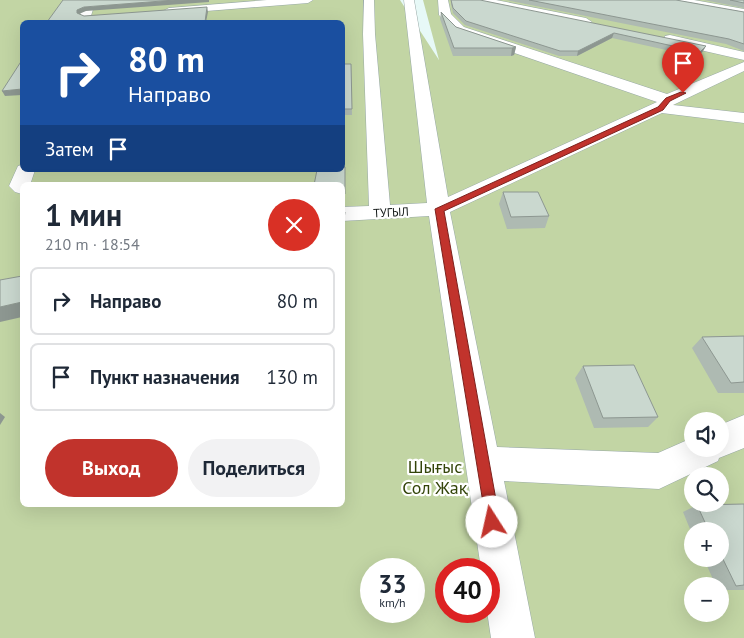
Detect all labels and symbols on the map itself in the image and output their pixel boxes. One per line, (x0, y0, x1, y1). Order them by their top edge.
pin (662, 42, 704, 93)
street label: ТУГЫЛ (373, 204, 409, 220)
park label: Шығыс Сол Жақ (402, 455, 468, 499)
position arrow (465, 495, 517, 547)
speed limit sign: 40 (435, 558, 500, 623)

